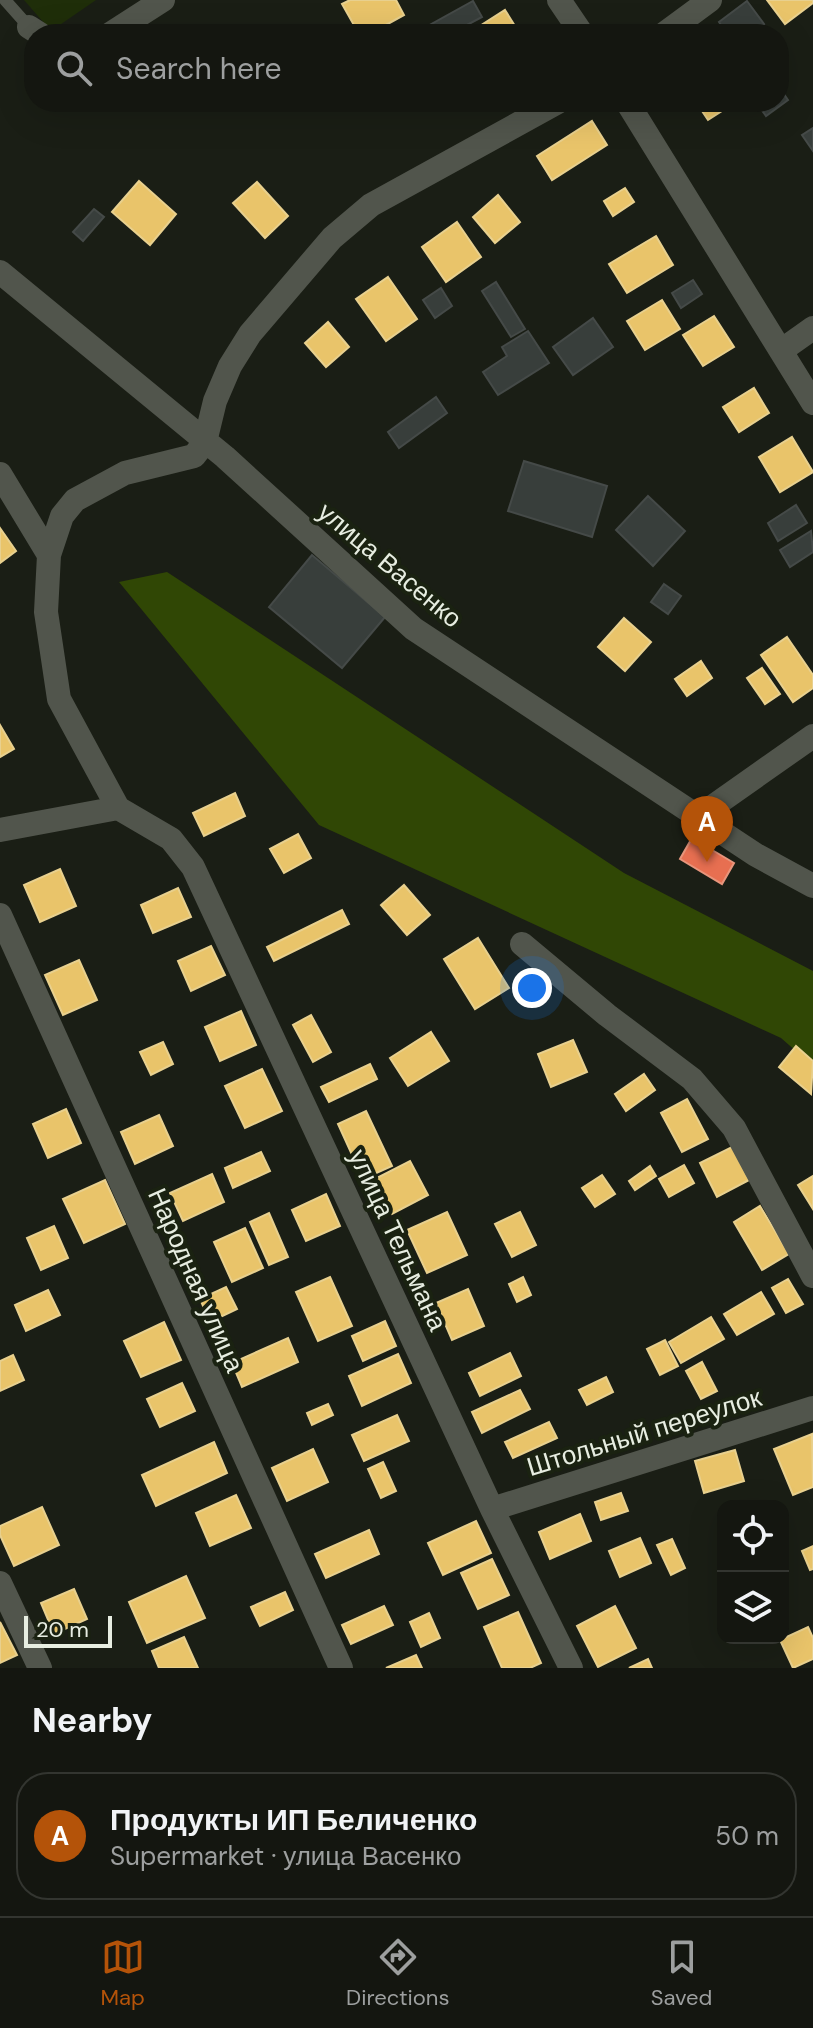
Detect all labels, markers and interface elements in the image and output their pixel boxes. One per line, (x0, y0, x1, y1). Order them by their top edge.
search box (24, 24, 789, 112)
icon: search (52, 46, 96, 90)
text: Search here (116, 49, 282, 88)
street label: улица Васенко (311, 495, 469, 635)
pin: A (681, 796, 733, 862)
your location (512, 968, 552, 1008)
street label: улица Тельмана (341, 1144, 455, 1337)
street label: Народная улица (140, 1183, 252, 1378)
street label: Штольный переулок (523, 1380, 766, 1484)
map controls (717, 1500, 789, 1644)
button: locate (717, 1500, 789, 1572)
button: layers (717, 1572, 789, 1644)
scale bar (24, 1612, 112, 1648)
text: 20 m (36, 1615, 89, 1644)
text: Nearby (32, 1698, 152, 1743)
text: Продукты ИП Беличенко (110, 1800, 477, 1839)
text: A (51, 1819, 69, 1853)
text: 50 m (715, 1819, 779, 1853)
text: Supermarket · улица Васенко (110, 1839, 461, 1873)
tab: Map (101, 1935, 145, 2012)
tab: Directions (346, 1935, 450, 2012)
tab: Saved (651, 1935, 712, 2012)

